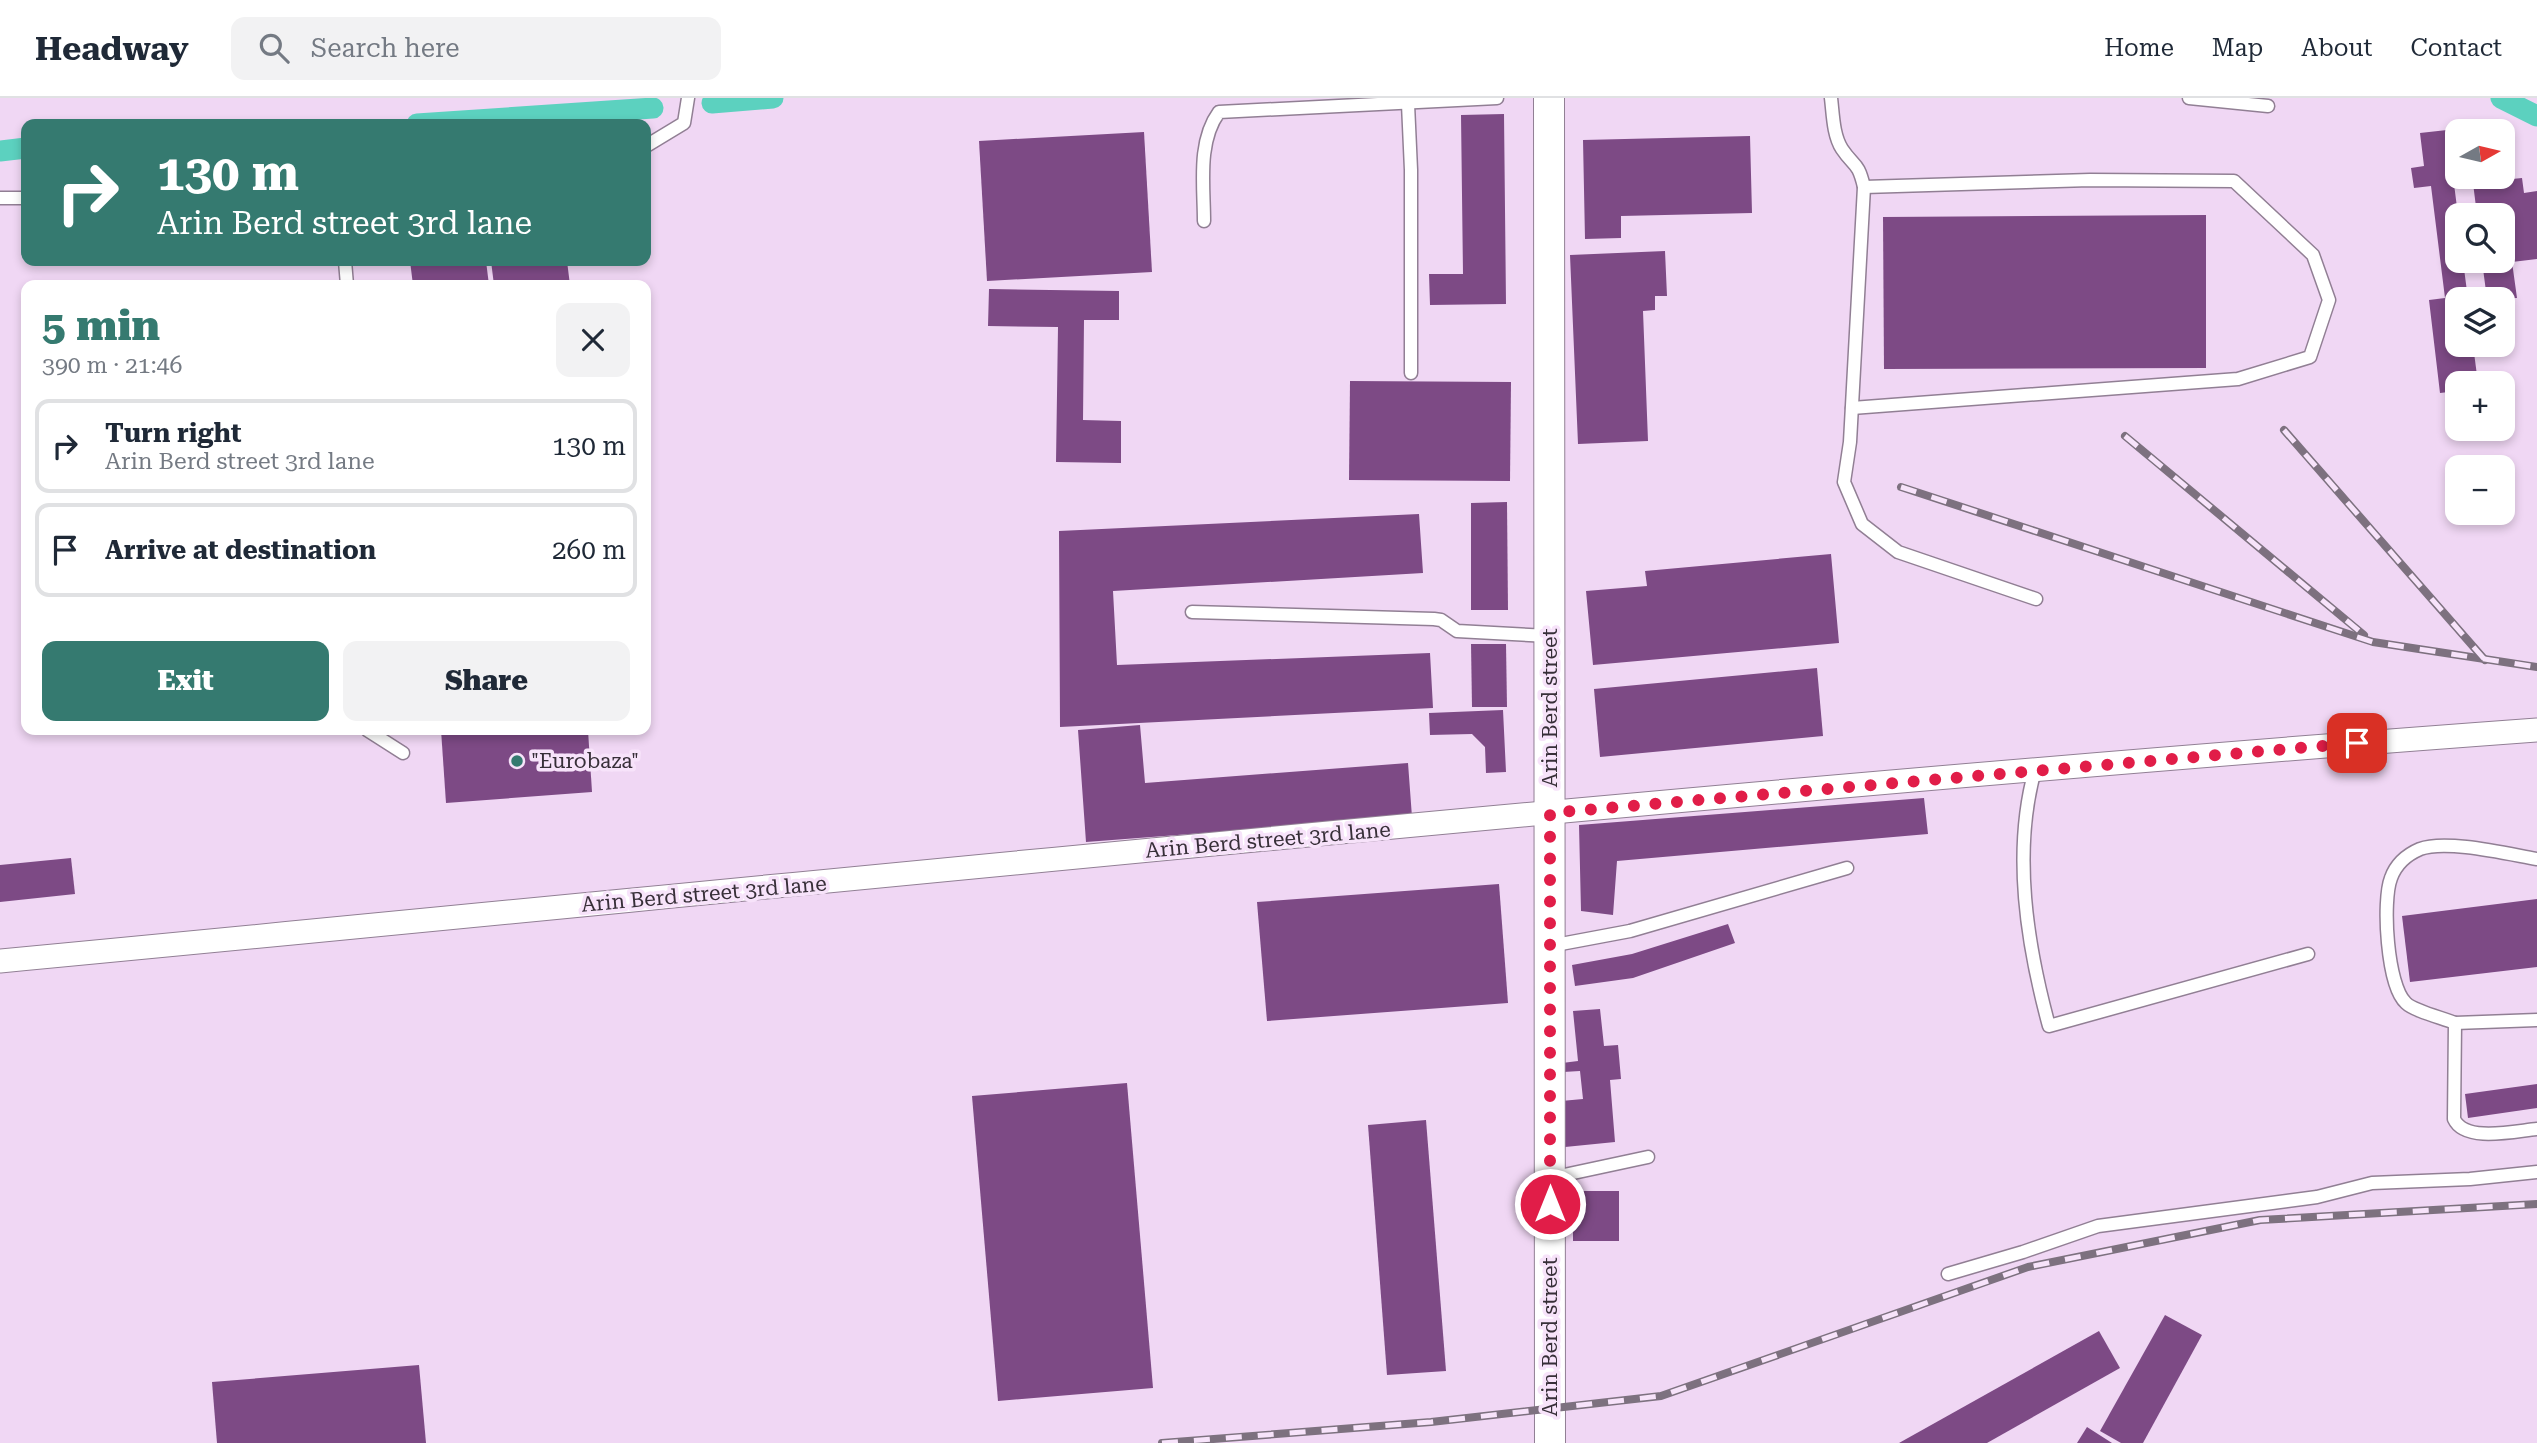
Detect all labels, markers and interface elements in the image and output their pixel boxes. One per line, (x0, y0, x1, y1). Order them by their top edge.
search box (231, 17, 721, 80)
text: Headway (35, 29, 189, 68)
icon: search (255, 29, 293, 67)
text: Search here (311, 33, 460, 63)
text: Home (2104, 34, 2174, 62)
text: Map (2212, 34, 2263, 62)
text: About (2301, 34, 2372, 62)
text: Contact (2410, 34, 2502, 62)
north arrow (2445, 119, 2515, 189)
map controls (2445, 119, 2515, 525)
text: 130 m (157, 145, 299, 202)
icon: right (42, 147, 133, 238)
button: search (2445, 203, 2515, 273)
text: Arin Berd street 3rd lane (157, 204, 532, 242)
button: layers (2445, 287, 2515, 357)
text: 5 min (42, 301, 160, 350)
button: close (556, 303, 630, 377)
text: 390 m · 21:46 (42, 352, 182, 379)
button: + (2445, 371, 2515, 441)
text: Turn right (105, 418, 241, 448)
icon: right (46, 427, 84, 465)
text: 130 m (552, 431, 626, 461)
text: Arin Berd street 3rd lane (105, 448, 375, 475)
button: − (2445, 455, 2515, 525)
icon: arrive (46, 531, 84, 569)
text: Arrive at destination (105, 535, 376, 565)
text: 260 m (552, 535, 626, 565)
street label: Arin Berd street (1538, 628, 1562, 787)
button: Exit (42, 641, 329, 721)
button: Share (343, 641, 630, 721)
pin (2327, 713, 2387, 773)
icon: arrive (2338, 724, 2376, 762)
place label: "Eurobaza" (531, 749, 639, 773)
marker: "Eurobaza" (509, 753, 525, 769)
street label: Arin Berd street 3rd lane (1144, 817, 1392, 863)
street label: Arin Berd street 3rd lane (580, 871, 828, 917)
position arrow (1513, 1167, 1587, 1241)
street label: Arin Berd street (1538, 1257, 1562, 1416)

